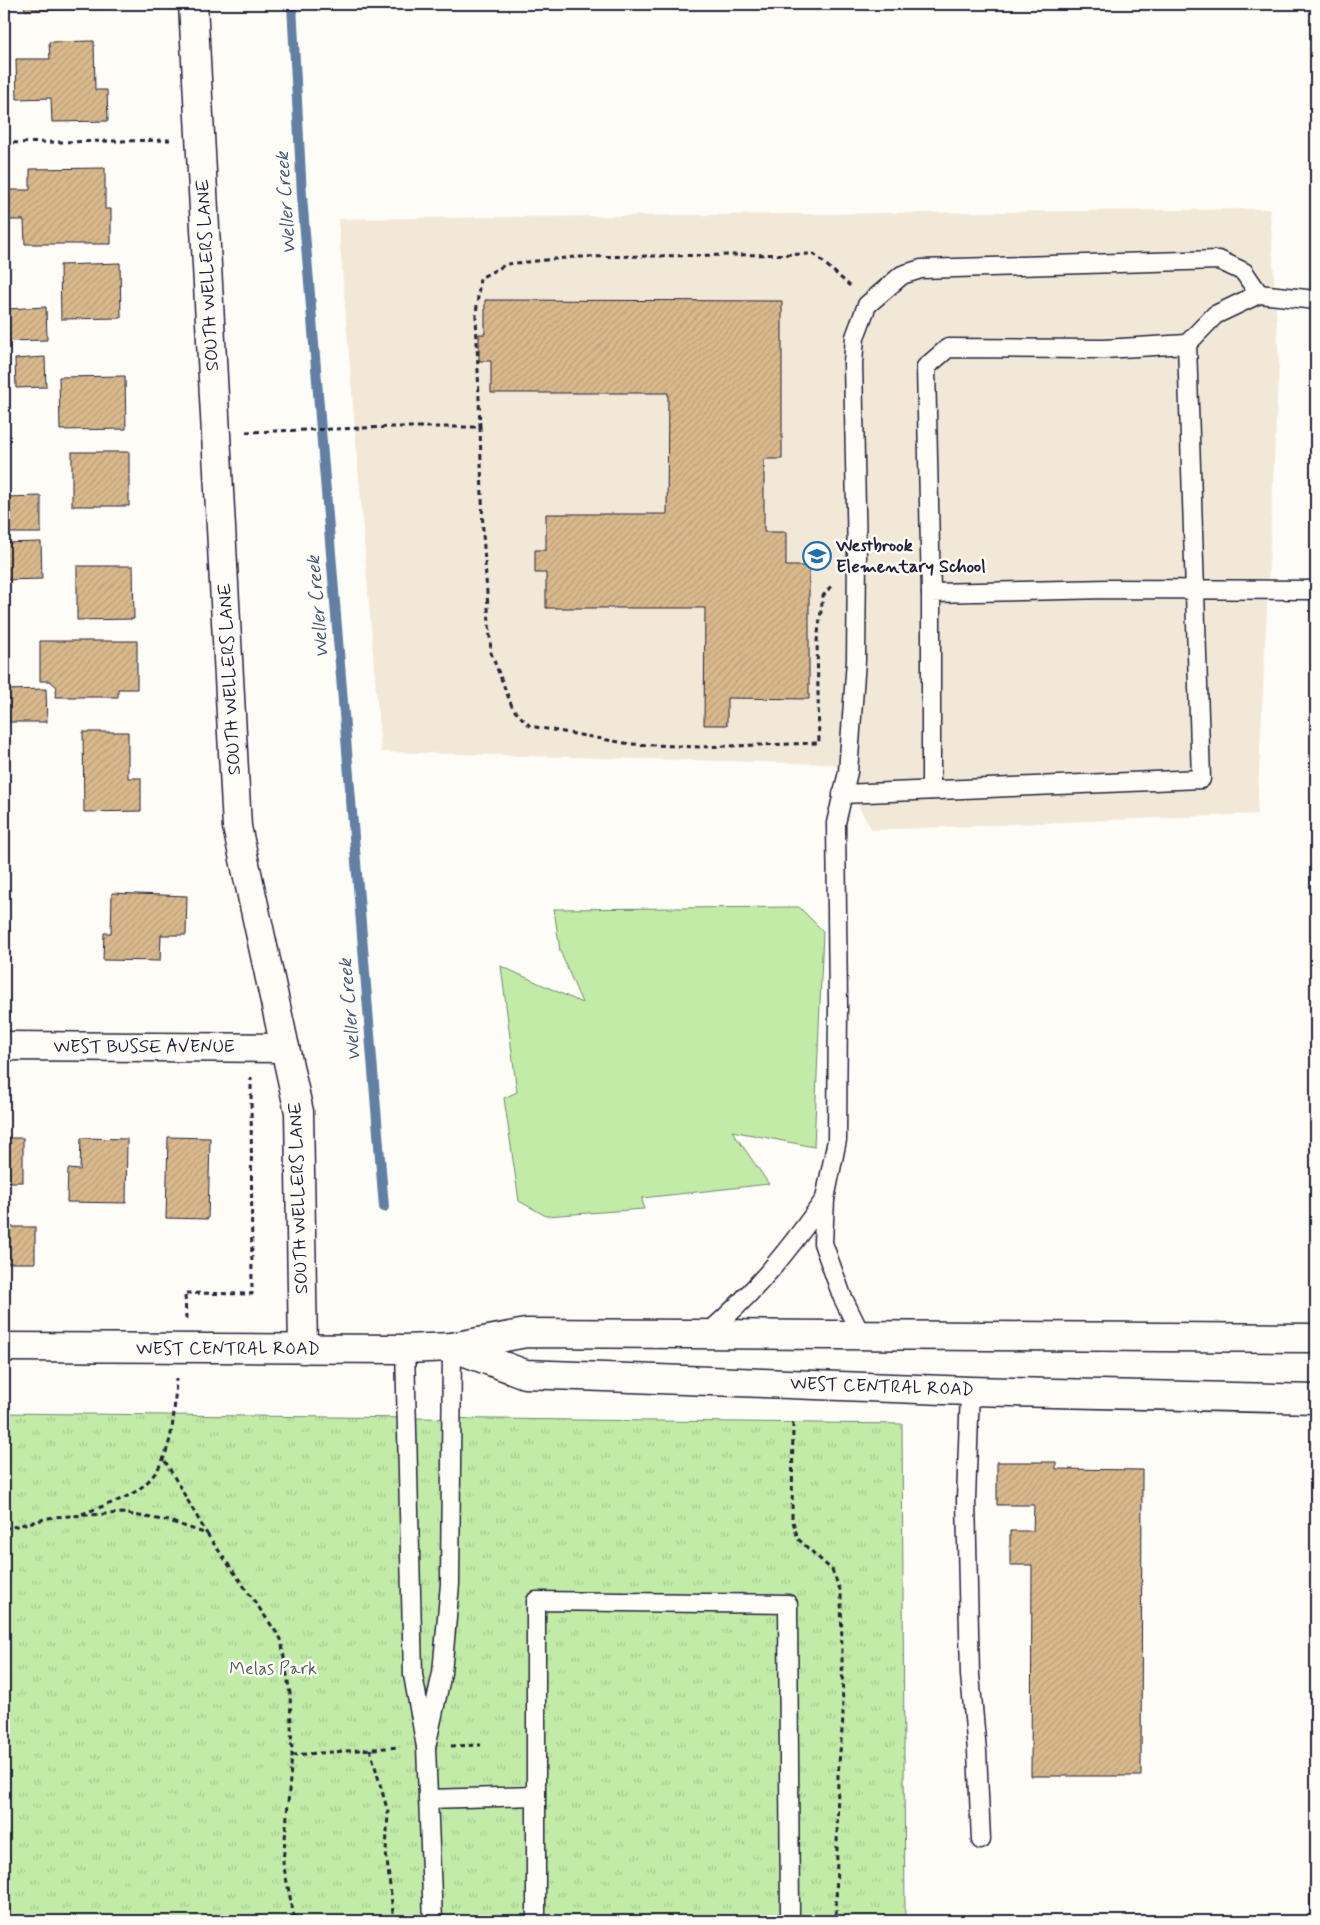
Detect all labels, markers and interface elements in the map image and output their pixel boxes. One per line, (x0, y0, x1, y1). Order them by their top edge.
water label: Weller Creek (270, 149, 302, 255)
street label: SOUTH WELLERS LANE (191, 178, 225, 372)
place label: Westbrook Elementary School (835, 534, 986, 579)
school or university icon: Westbrook Elementary School (802, 541, 832, 571)
water label: Weller Creek (301, 553, 335, 659)
street label: SOUTH WELLERS LANE (213, 582, 247, 776)
water label: Weller Creek (333, 956, 367, 1062)
street label: WEST BUSSE AVENUE (53, 1035, 235, 1059)
street label: SOUTH WELLERS LANE (284, 1101, 314, 1294)
street label: WEST CENTRAL ROAD (136, 1337, 320, 1361)
street label: WEST CENTRAL ROAD (790, 1372, 974, 1402)
park label: Melas Park (229, 1657, 317, 1681)

